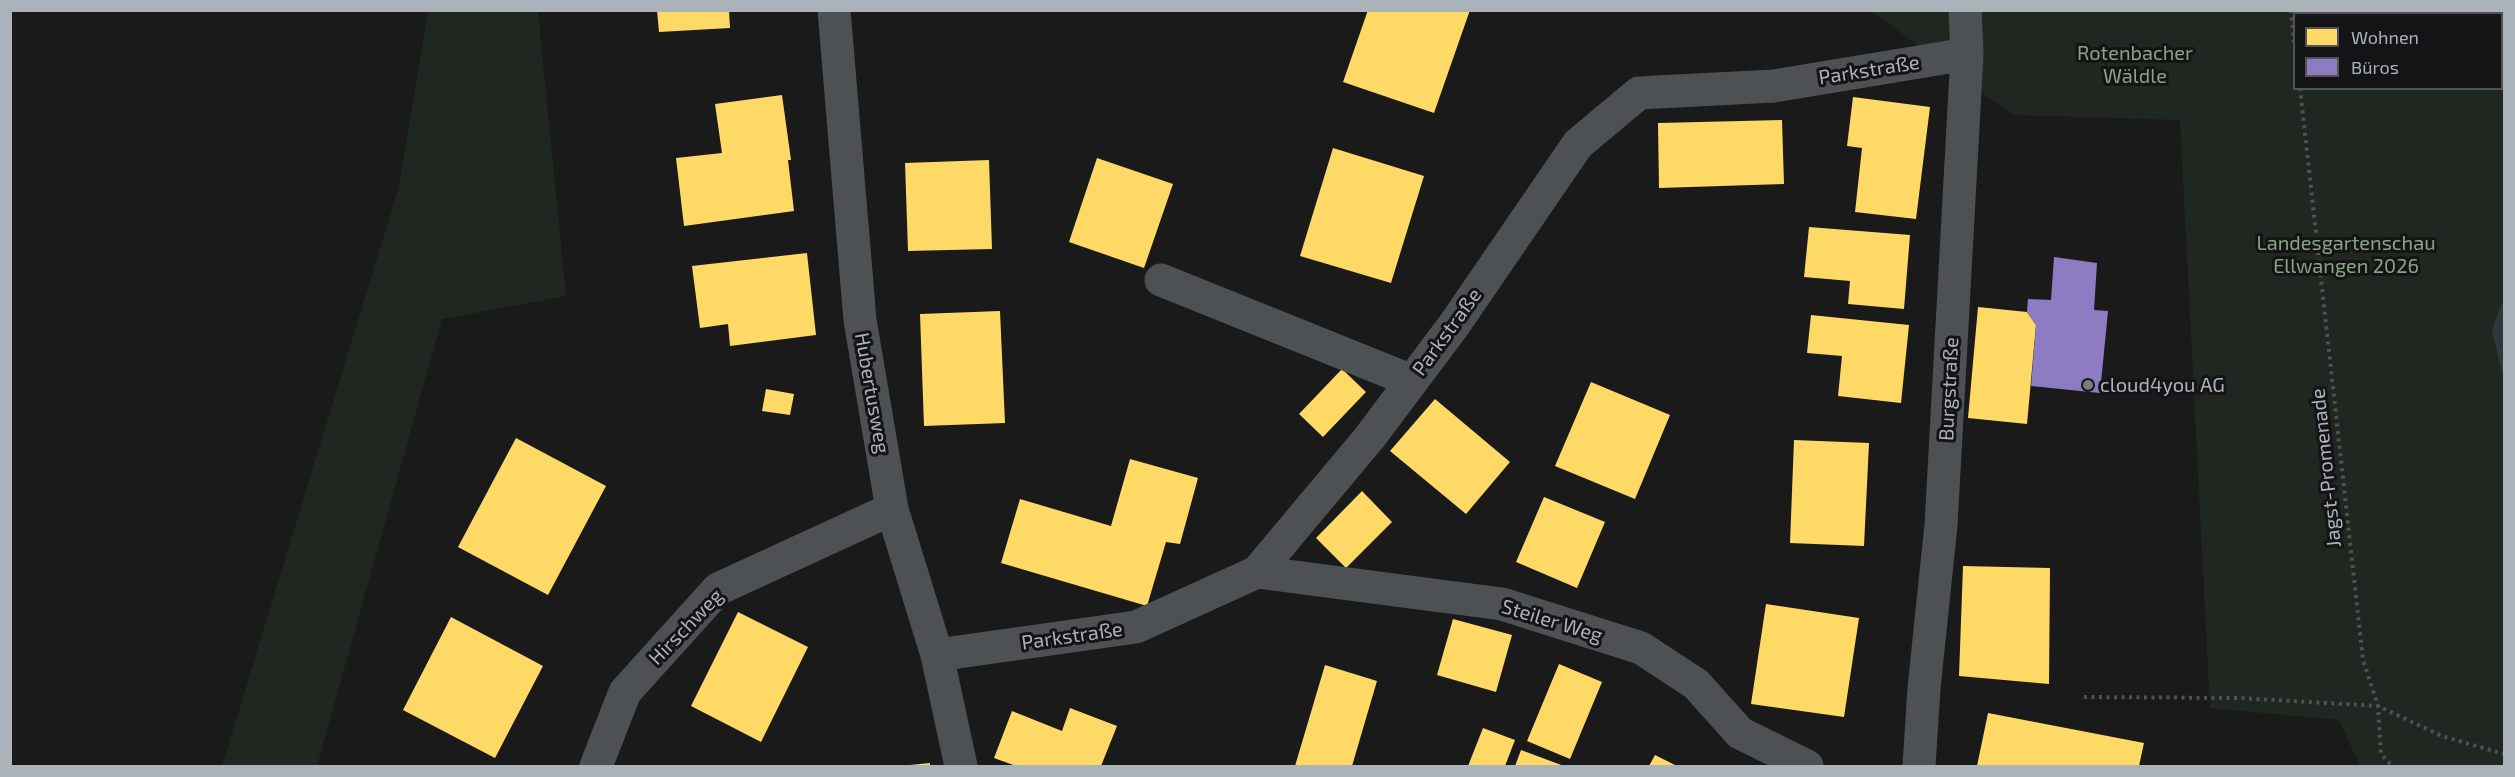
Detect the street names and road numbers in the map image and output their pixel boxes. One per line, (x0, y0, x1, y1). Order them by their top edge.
street label: Parkstraße (1817, 50, 1921, 90)
street label: Parkstraße (1407, 284, 1487, 380)
street label: Hubertusweg (850, 331, 894, 455)
street label: Burgstraße (1934, 336, 1964, 442)
street label: Jagst-Promenade (2306, 387, 2346, 549)
street label: Hirschweg (644, 584, 728, 670)
street label: Steiler Weg (1499, 594, 1605, 648)
street label: Parkstraße (1020, 617, 1124, 655)

